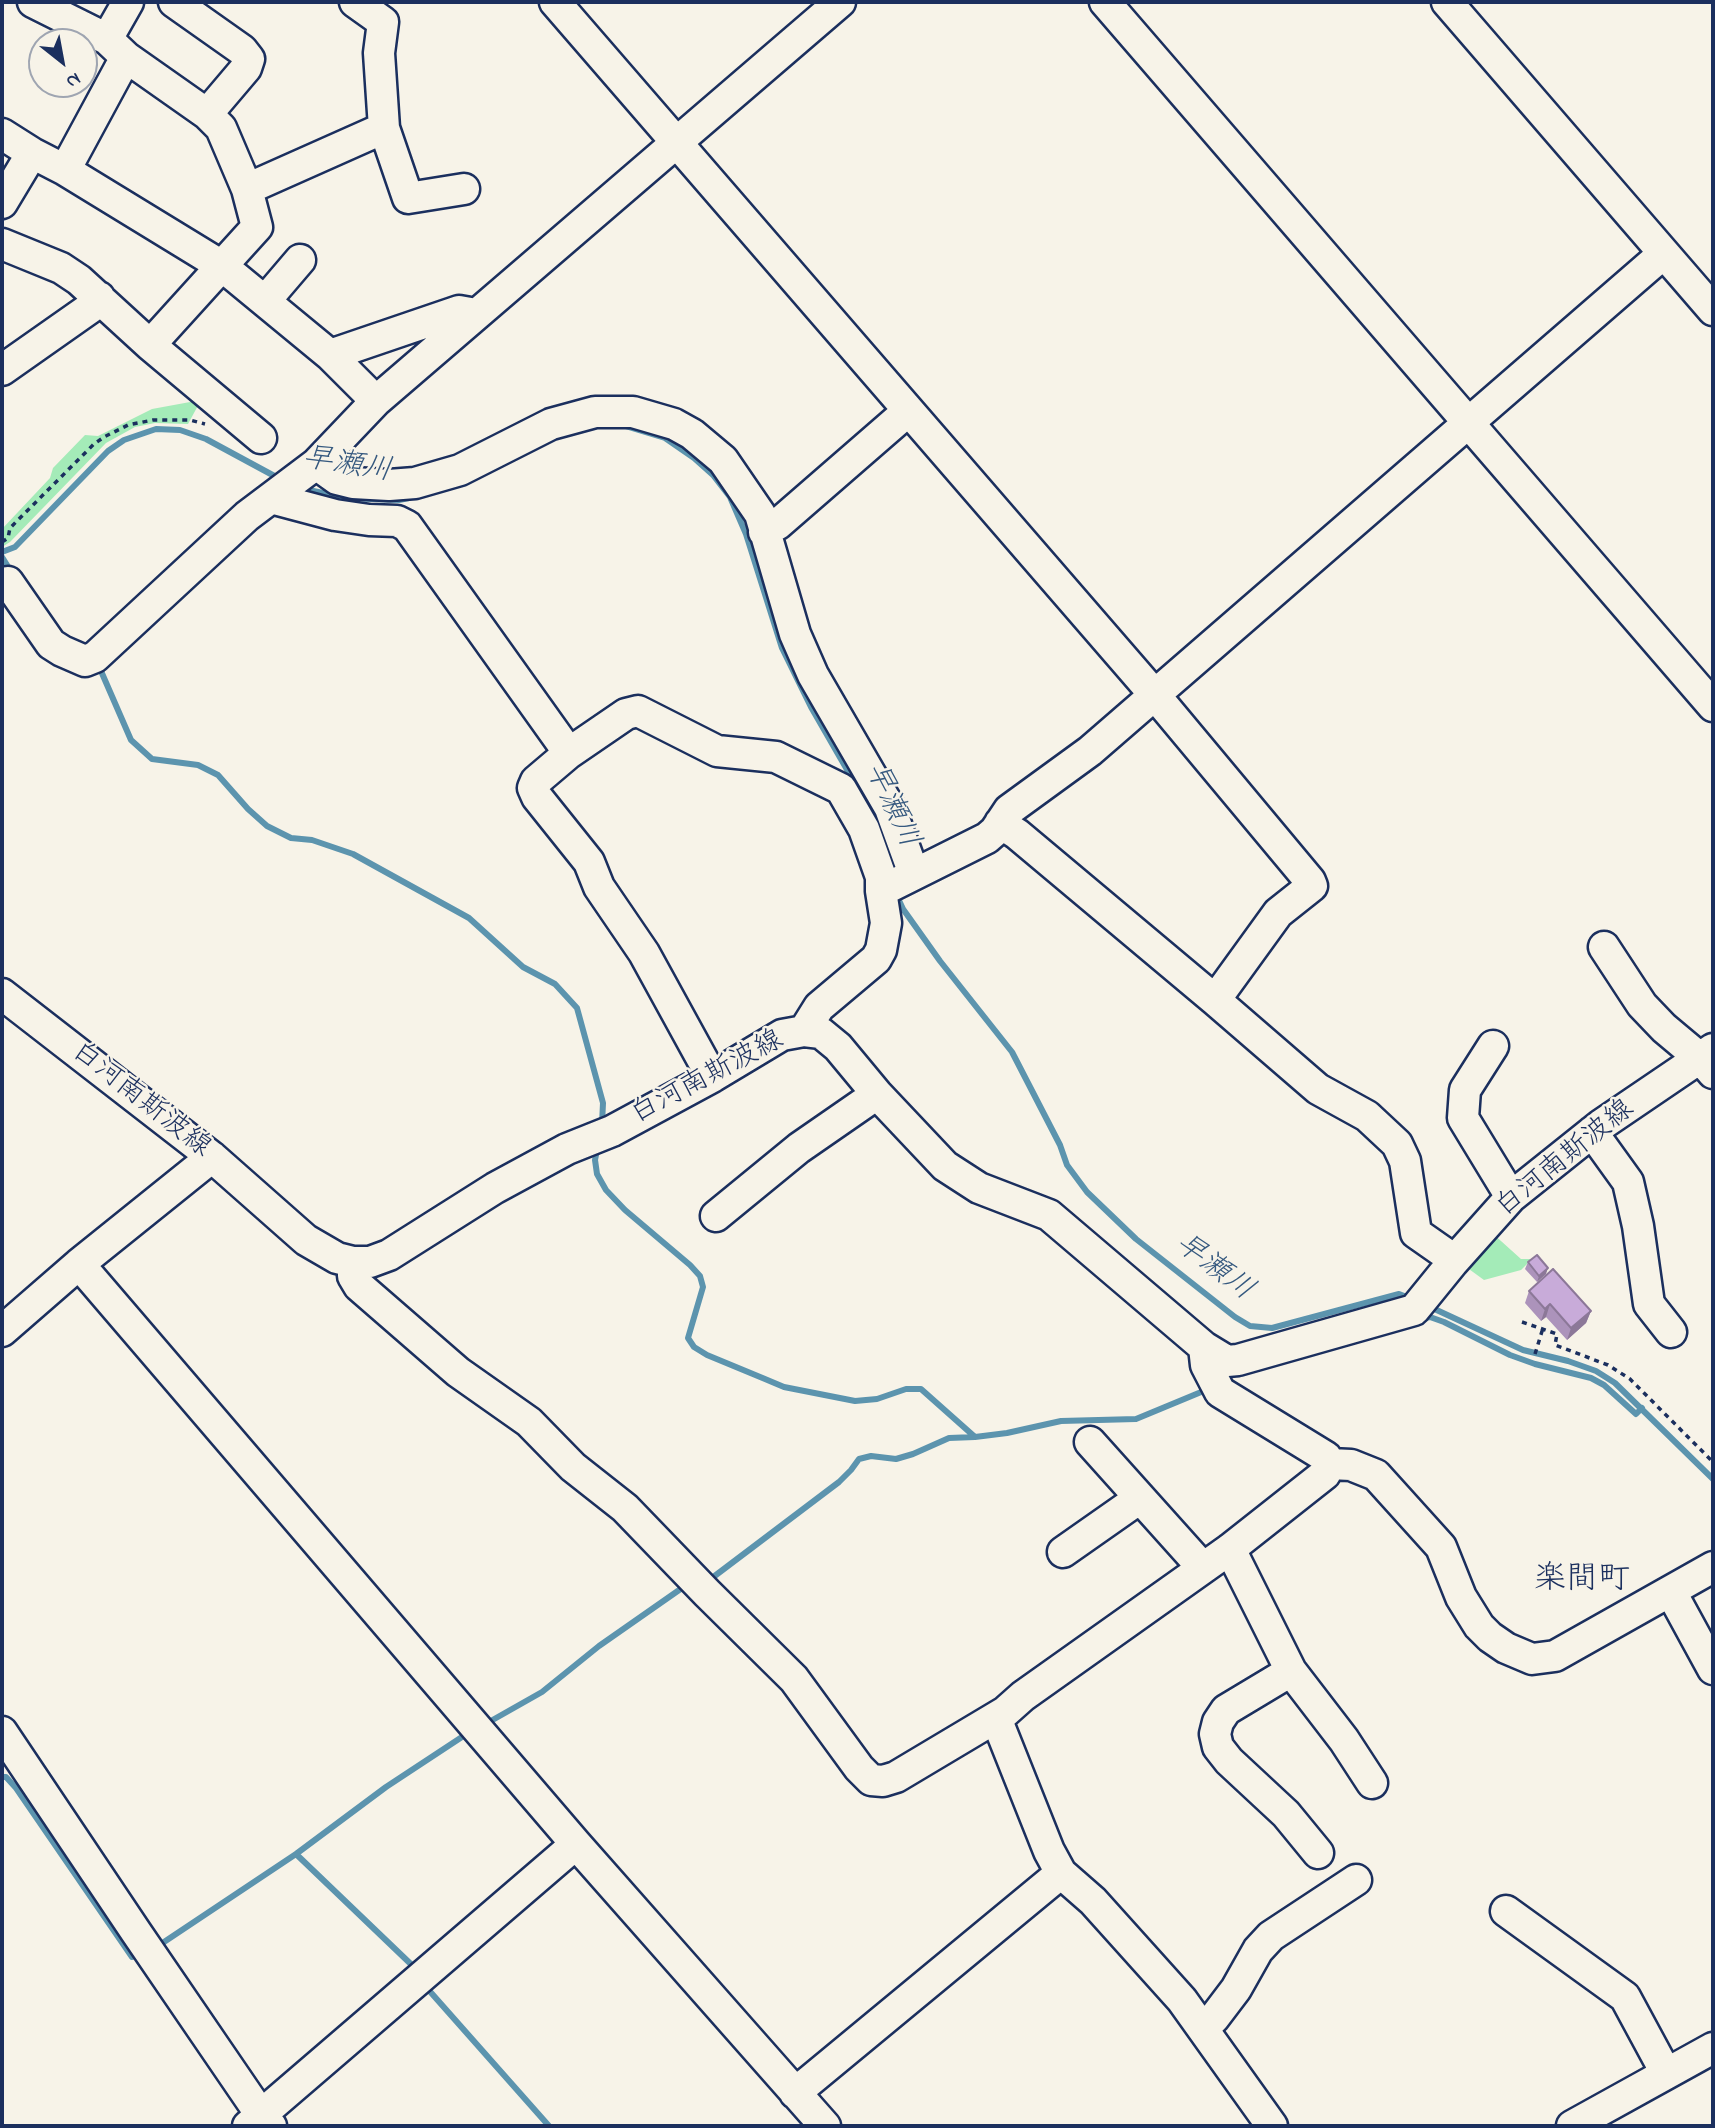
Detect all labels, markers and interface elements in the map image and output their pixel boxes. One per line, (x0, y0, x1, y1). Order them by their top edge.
north arrow (28, 28, 98, 98)
text: N (61, 65, 86, 95)
water label: 早瀬川 (300, 442, 394, 492)
water label: 早瀬川 (855, 758, 925, 854)
street label: 白河南斯波線 (626, 1025, 790, 1133)
street label: 白河南斯波線 (63, 1036, 217, 1166)
street label: 白河南斯波線 (1490, 1094, 1642, 1226)
water label: 早瀬川 (1166, 1228, 1260, 1310)
district label: 楽間町 (1534, 1563, 1630, 1601)

